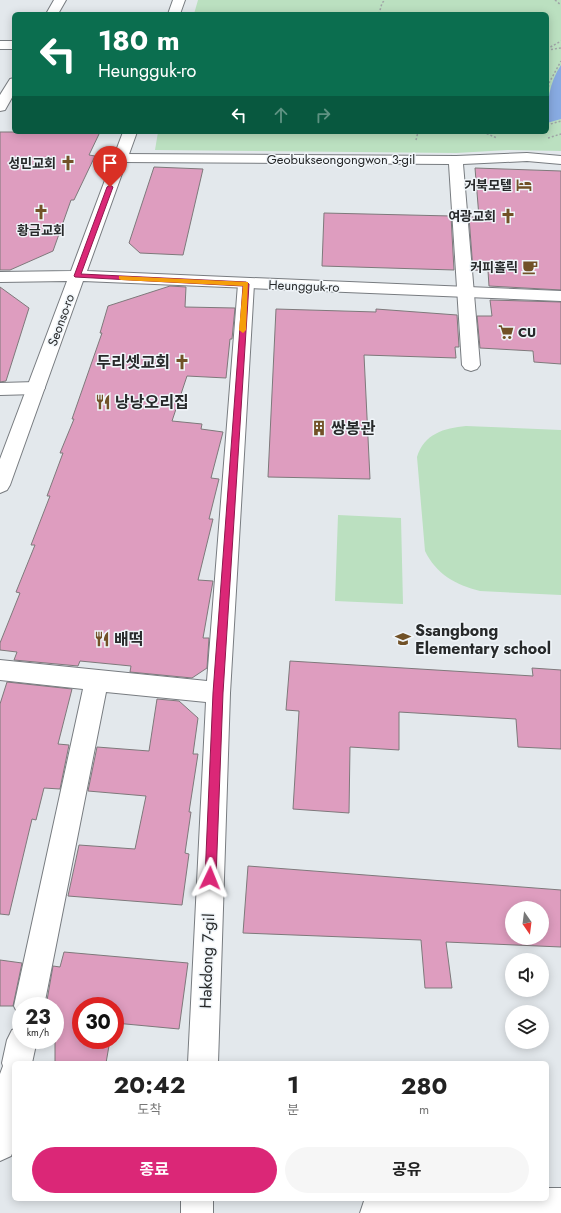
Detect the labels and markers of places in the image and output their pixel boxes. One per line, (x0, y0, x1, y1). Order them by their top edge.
pin (93, 146, 127, 187)
place label: 성민교회 (8, 154, 56, 173)
church icon: 성민교회 (59, 154, 77, 172)
place label: 거북모텔 (464, 176, 512, 195)
hotel icon: 거북모텔 (515, 176, 533, 194)
church icon: 황금교회 (32, 203, 50, 221)
place label: 여광교회 (448, 207, 496, 226)
church icon: 여광교회 (499, 207, 517, 225)
place label: 황금교회 (17, 221, 65, 240)
place label: 커피홀릭 (470, 258, 518, 277)
cafe icon: 커피홀릭 (521, 258, 539, 276)
supermarket icon: CU (497, 323, 515, 341)
place label: CU (518, 323, 536, 342)
place label: 두리셋교회 (96, 351, 170, 374)
church icon: 두리셋교회 (173, 353, 191, 371)
place label: 낭낭오리집 (115, 391, 189, 414)
restaurant icon: 낭낭오리집 (94, 393, 112, 411)
place label: 쌍봉관 (331, 417, 375, 440)
building icon: 쌍봉관 (310, 419, 328, 437)
place label: Ssangbong Elementary school (415, 619, 551, 660)
place label: 배떡 (114, 628, 143, 651)
restaurant icon: 배떡 (93, 630, 111, 648)
school or university icon: Ssangbong Elementary school (394, 630, 412, 648)

